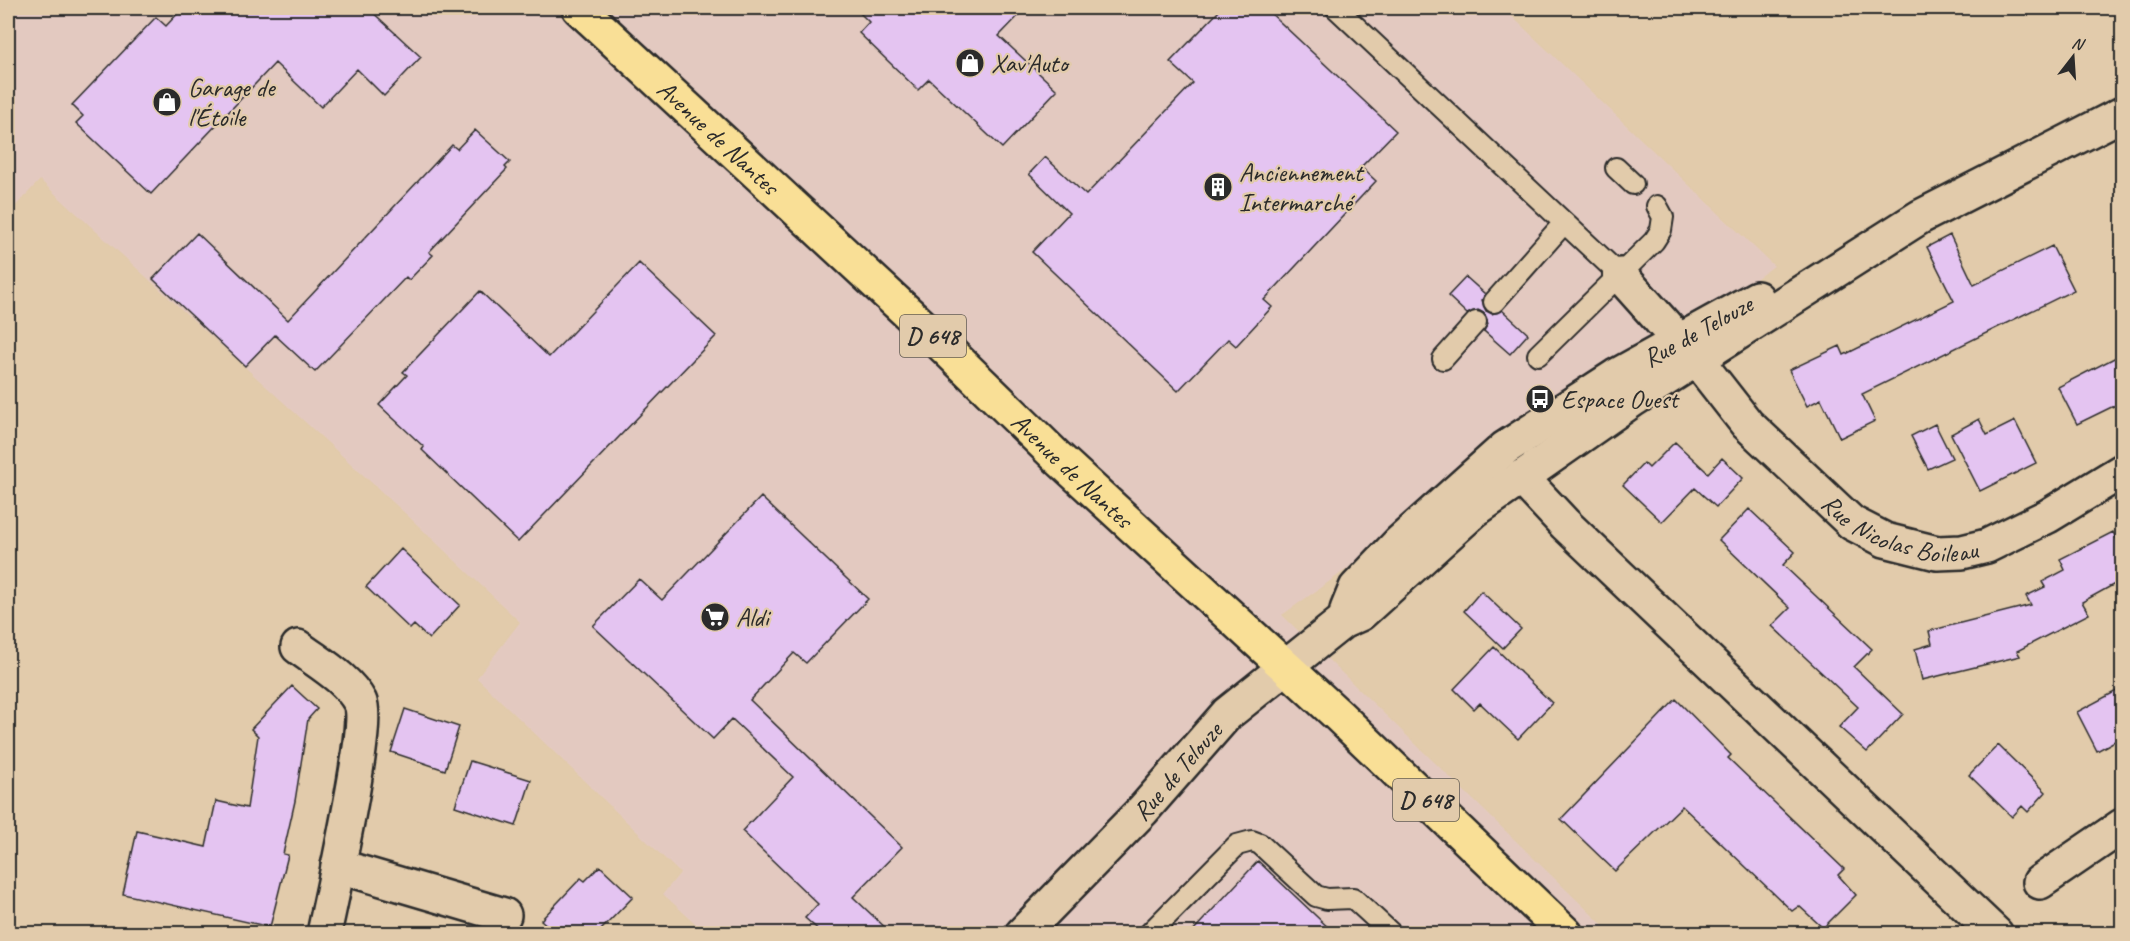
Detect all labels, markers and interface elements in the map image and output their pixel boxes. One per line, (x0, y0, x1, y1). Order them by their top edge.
north arrow (2043, 27, 2103, 87)
text: N (2069, 33, 2088, 56)
shop icon: Xav'Auto (954, 47, 986, 79)
place label: Xav'Auto (991, 47, 1070, 80)
place label: Garage de l'Étoile (188, 71, 277, 134)
street label: Avenue de Nantes (650, 73, 788, 204)
shop icon: Garage de l'Étoile (151, 86, 183, 118)
place label: Anciennement Intermarché (1239, 156, 1365, 219)
building icon: Anciennement Intermarché (1202, 171, 1234, 203)
street label: Rue de Telouze (1637, 286, 1761, 375)
road number: D 648 (900, 315, 966, 357)
bus stop icon: Espace Ouest (1524, 383, 1556, 415)
place label: Espace Ouest (1561, 383, 1680, 416)
street label: Avenue de Nantes (1004, 406, 1141, 537)
street label: Rue Nicolas Boileau (1815, 487, 1982, 570)
supermarket icon: Aldi (699, 601, 731, 633)
place label: Aldi (736, 601, 772, 634)
street label: Rue de Telouze (1126, 713, 1231, 828)
road number: D 648 (1393, 779, 1459, 821)

